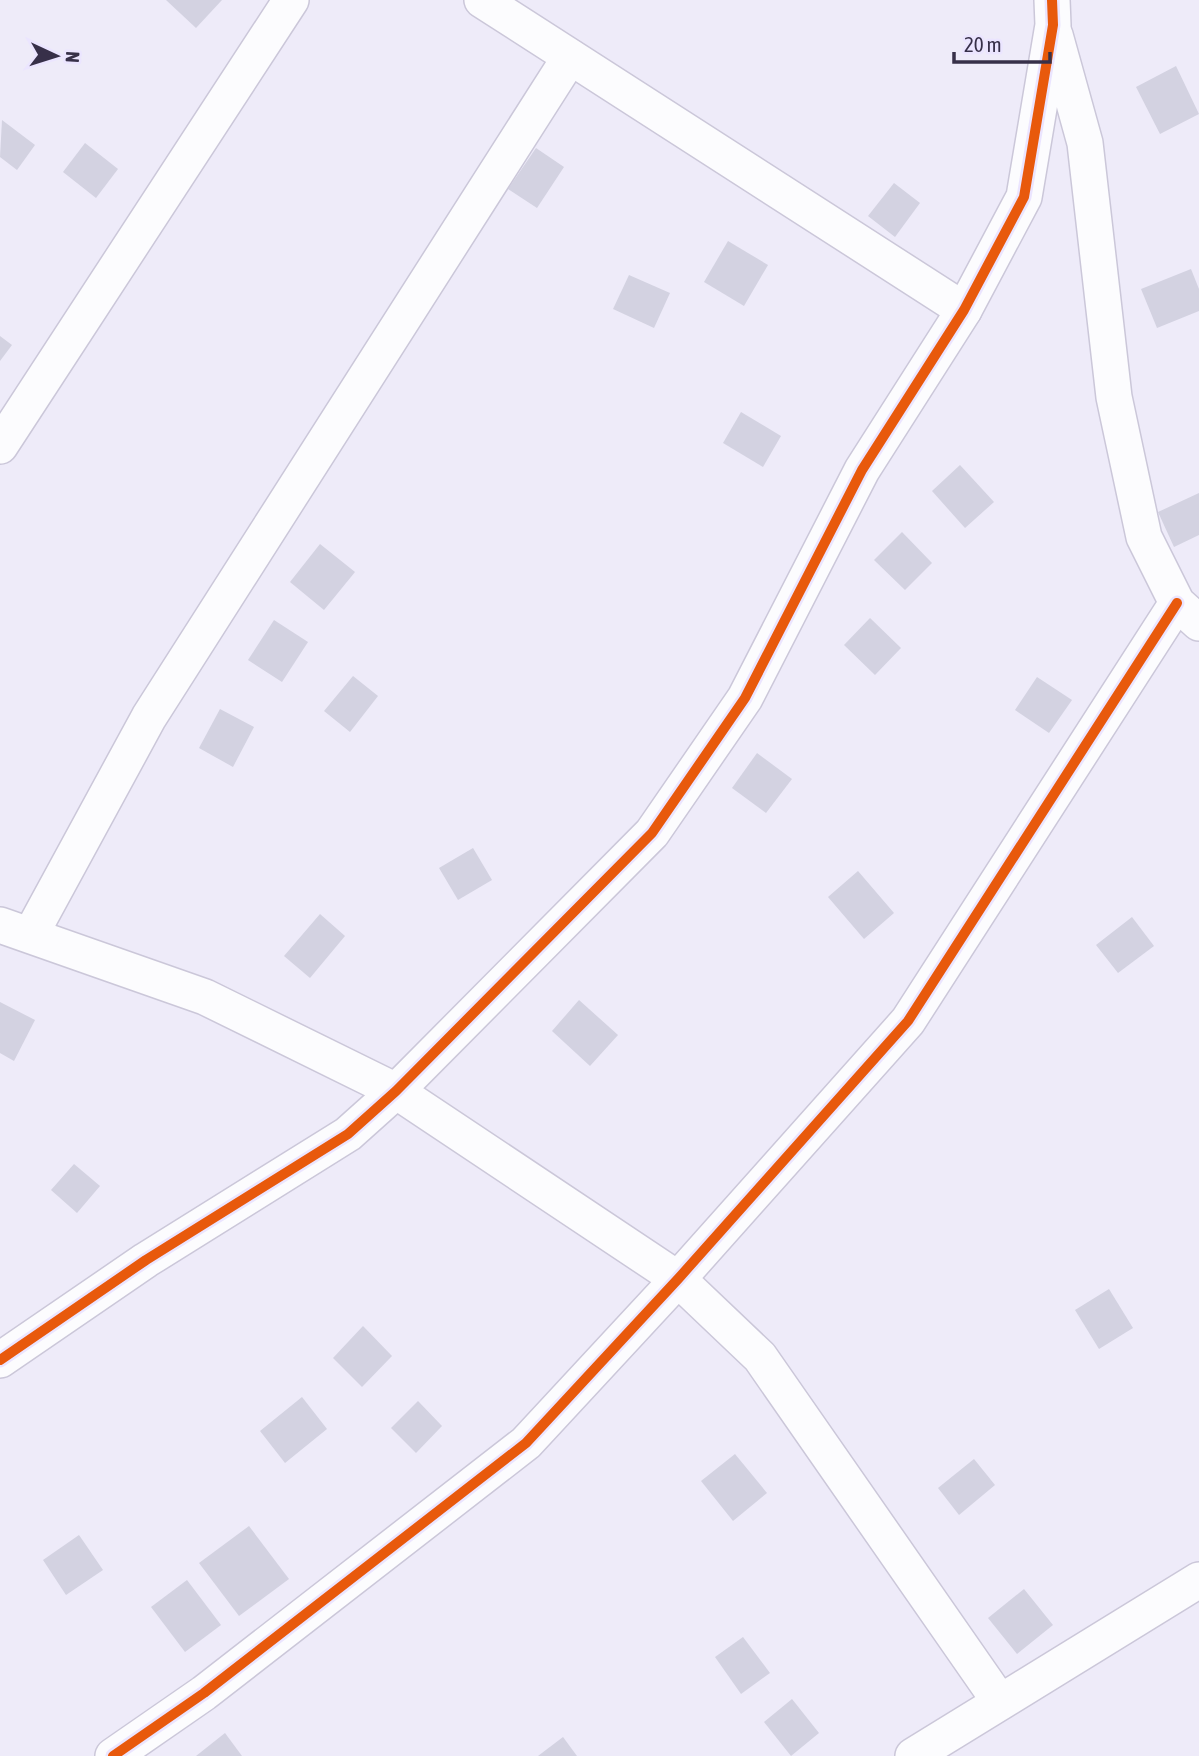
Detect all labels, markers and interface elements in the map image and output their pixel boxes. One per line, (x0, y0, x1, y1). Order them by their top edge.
north arrow (21, 21, 91, 91)
scale bar (954, 21, 1050, 65)
text: 20 m (964, 32, 1002, 56)
text: N (62, 51, 84, 64)

